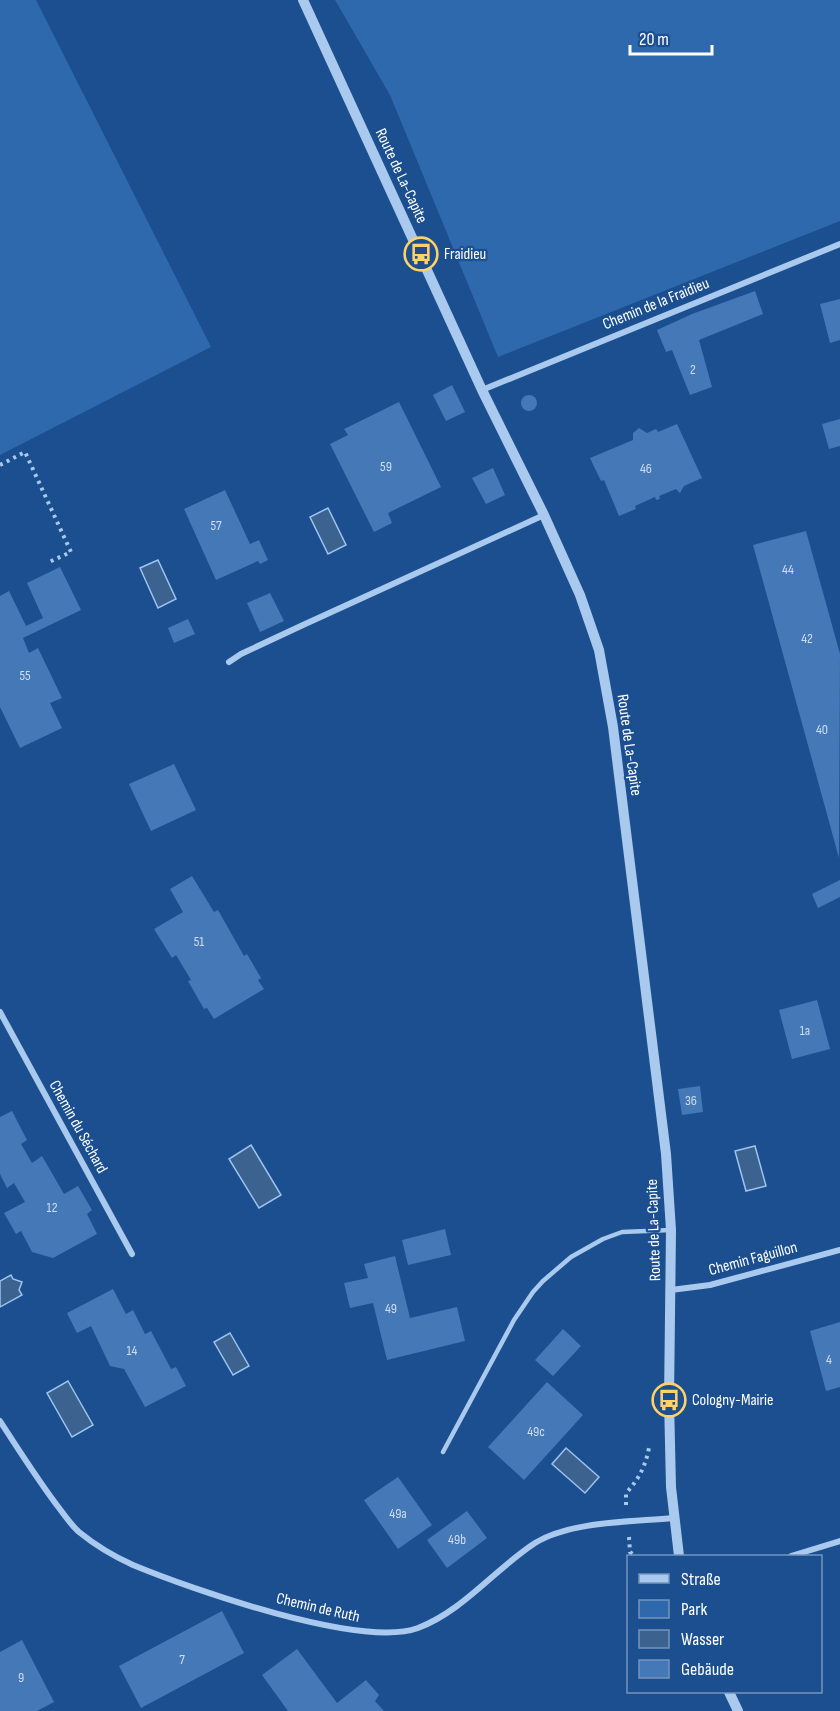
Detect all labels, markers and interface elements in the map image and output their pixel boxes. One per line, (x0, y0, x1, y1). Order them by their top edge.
scale bar (630, 18, 712, 56)
text: 20 m (639, 29, 669, 50)
street label: Route de La-Capite (371, 126, 431, 226)
bus stop icon: Fraidieu (403, 236, 439, 272)
place label: Fraidieu (444, 245, 486, 264)
street label: Chemin de la Fraidieu (600, 274, 712, 334)
house number: 2 (690, 361, 696, 378)
house number: 59 (380, 458, 392, 475)
house number: 46 (640, 460, 652, 477)
house number: 57 (210, 517, 222, 534)
house number: 44 (782, 561, 794, 578)
house number: 42 (801, 630, 813, 647)
house number: 55 (19, 667, 31, 684)
street label: Route de La-Capite (612, 693, 646, 797)
house number: 40 (816, 721, 828, 738)
house number: 51 (194, 933, 204, 950)
house number: 1a (800, 1022, 810, 1039)
street label: Chemin du Séchard (45, 1077, 111, 1177)
house number: 36 (685, 1092, 697, 1109)
street label: Route de La-Capite (643, 1179, 665, 1281)
house number: 12 (47, 1199, 58, 1216)
street label: Chemin Faguillon (707, 1238, 799, 1280)
house number: 49 (385, 1300, 397, 1317)
house number: 14 (127, 1342, 138, 1359)
house number: 4 (826, 1351, 832, 1368)
bus stop icon: Cologny-Mairie (651, 1382, 687, 1418)
place label: Cologny-Mairie (692, 1391, 774, 1410)
house number: 49c (527, 1423, 545, 1440)
house number: 49a (389, 1505, 407, 1522)
house number: 49b (448, 1531, 466, 1548)
legend (627, 1555, 822, 1693)
text: Straße (681, 1569, 721, 1590)
street label: Chemin de Ruth (274, 1589, 362, 1627)
text: Park (681, 1599, 707, 1620)
text: Wasser (681, 1629, 724, 1650)
house number: 7 (179, 1651, 185, 1668)
text: Gebäude (681, 1659, 734, 1680)
house number: 9 (18, 1669, 24, 1686)

